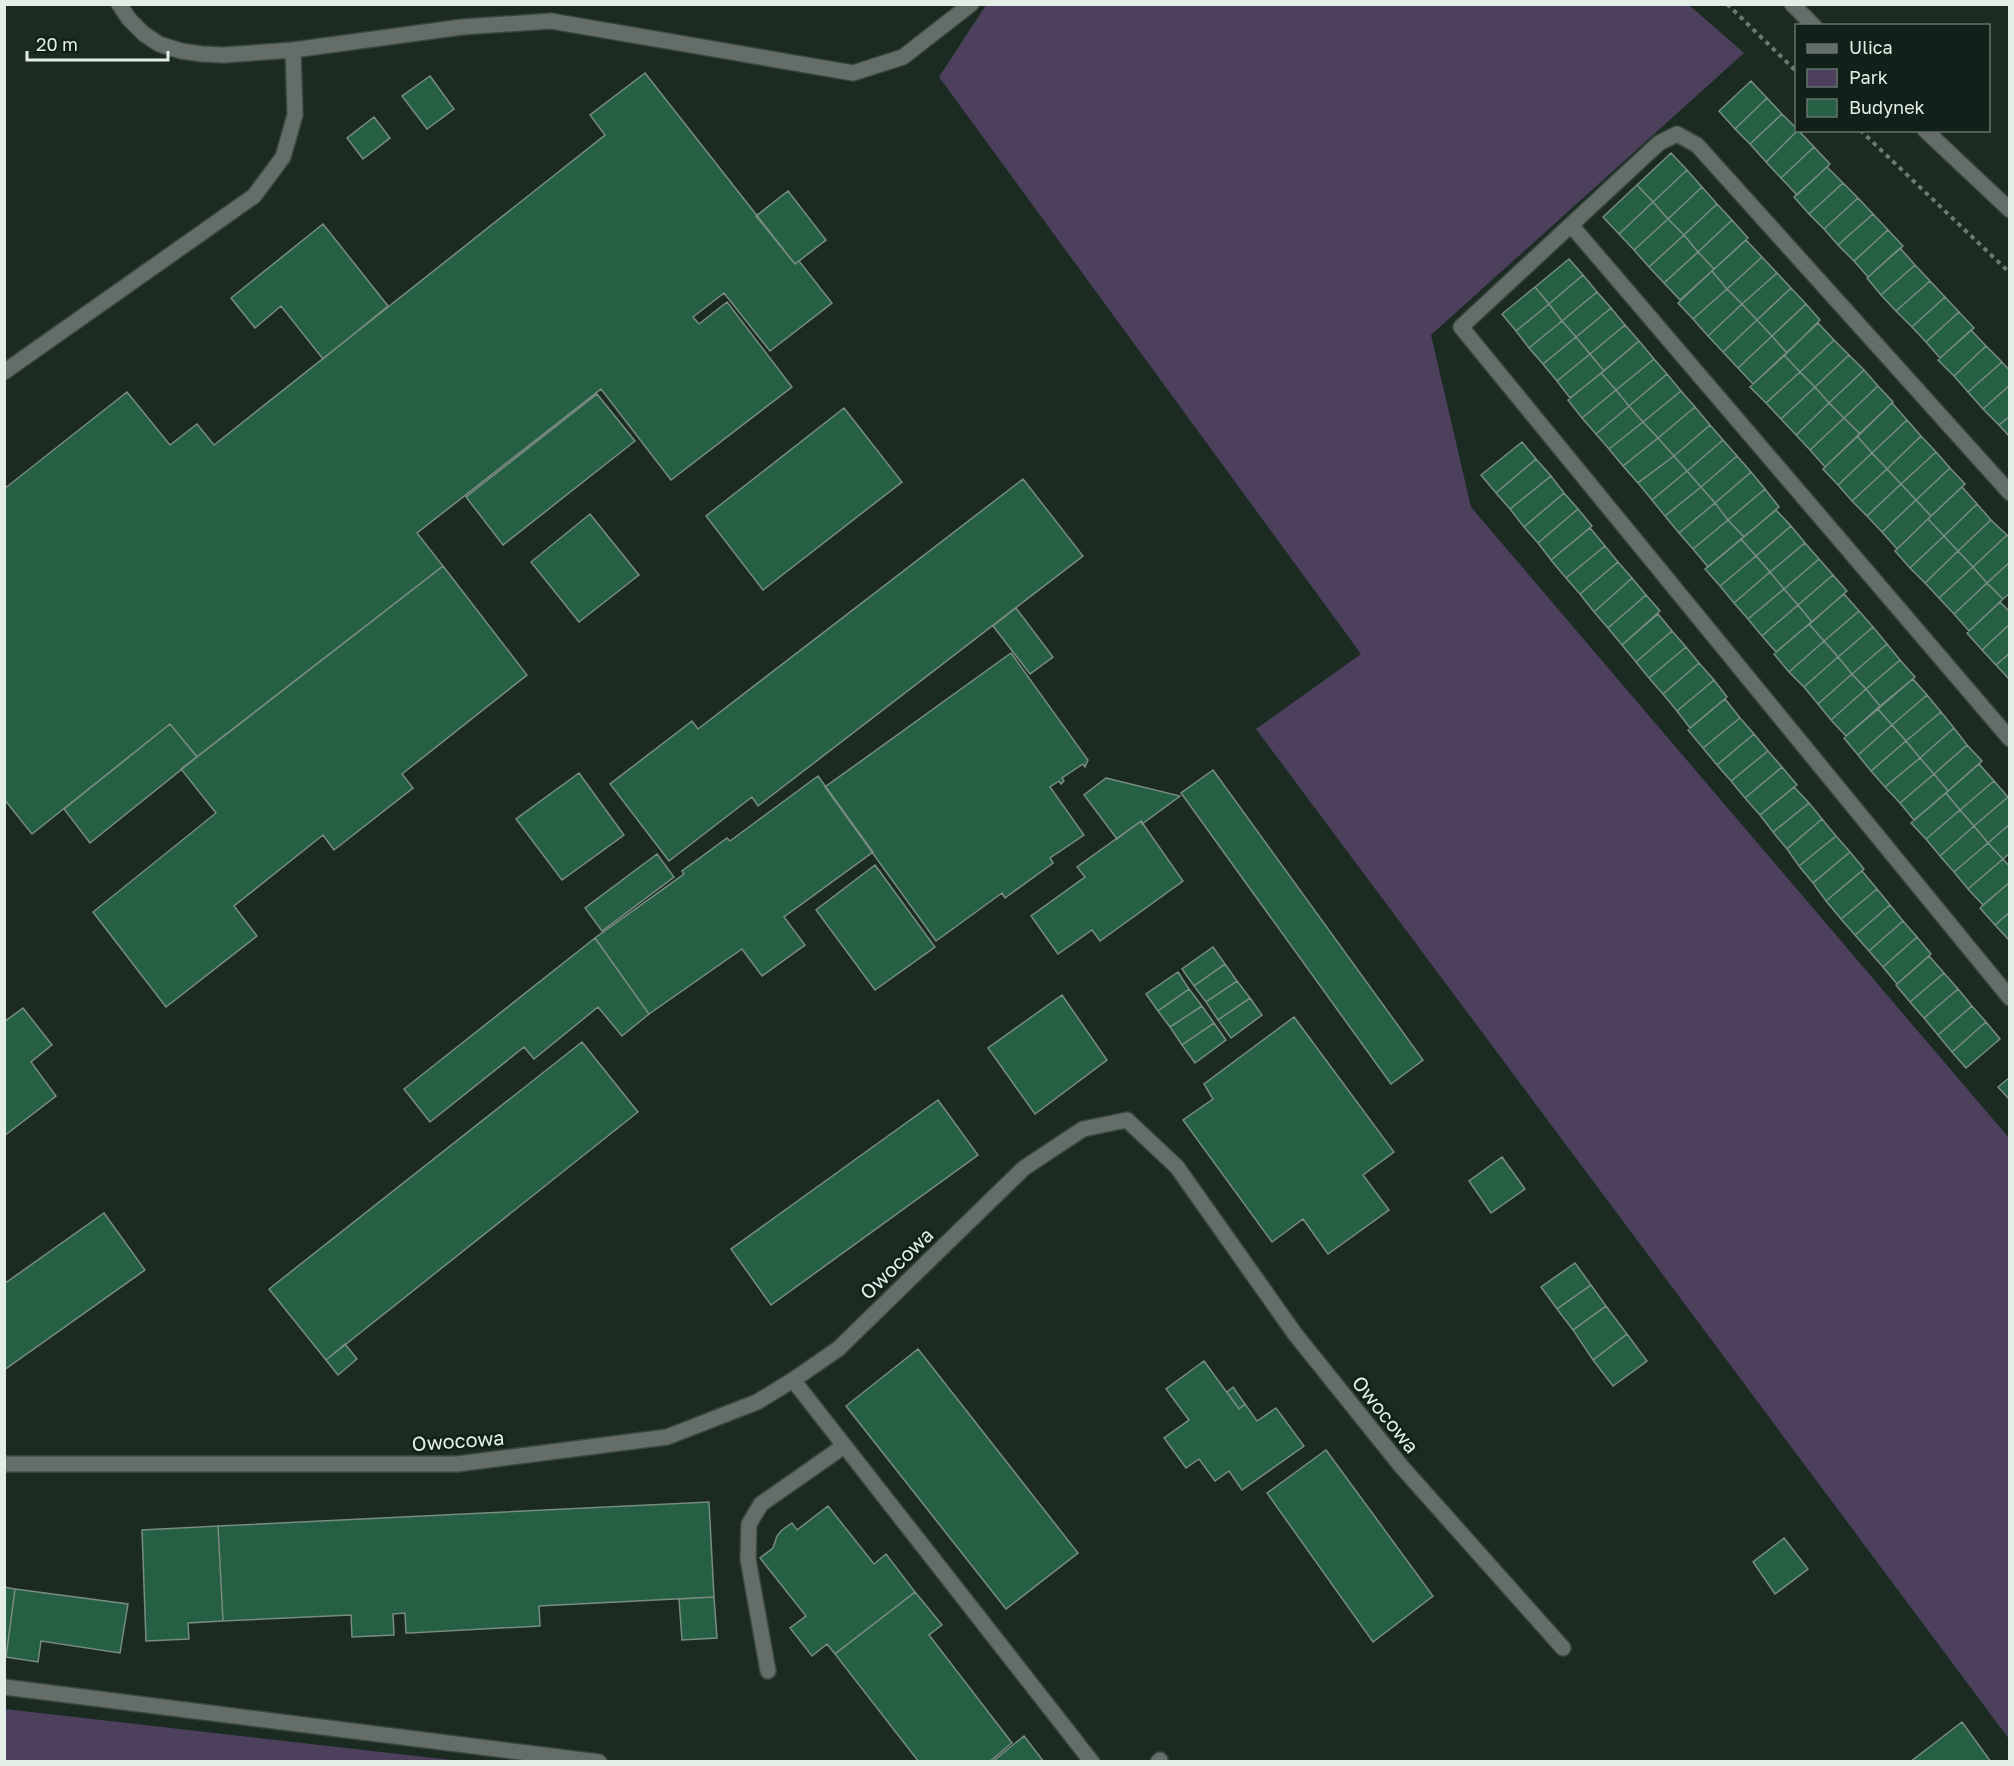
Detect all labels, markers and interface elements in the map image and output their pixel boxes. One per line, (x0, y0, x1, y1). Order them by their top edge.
scale bar (27, 24, 168, 62)
legend (1795, 24, 1990, 132)
text: 20 m (36, 33, 78, 55)
text: Ulica (1849, 36, 1893, 58)
text: Park (1849, 66, 1888, 88)
text: Budynek (1849, 96, 1925, 118)
street label: Owocowa (854, 1222, 938, 1304)
street label: Owocowa (1348, 1370, 1424, 1458)
street label: Owocowa (411, 1425, 505, 1455)

